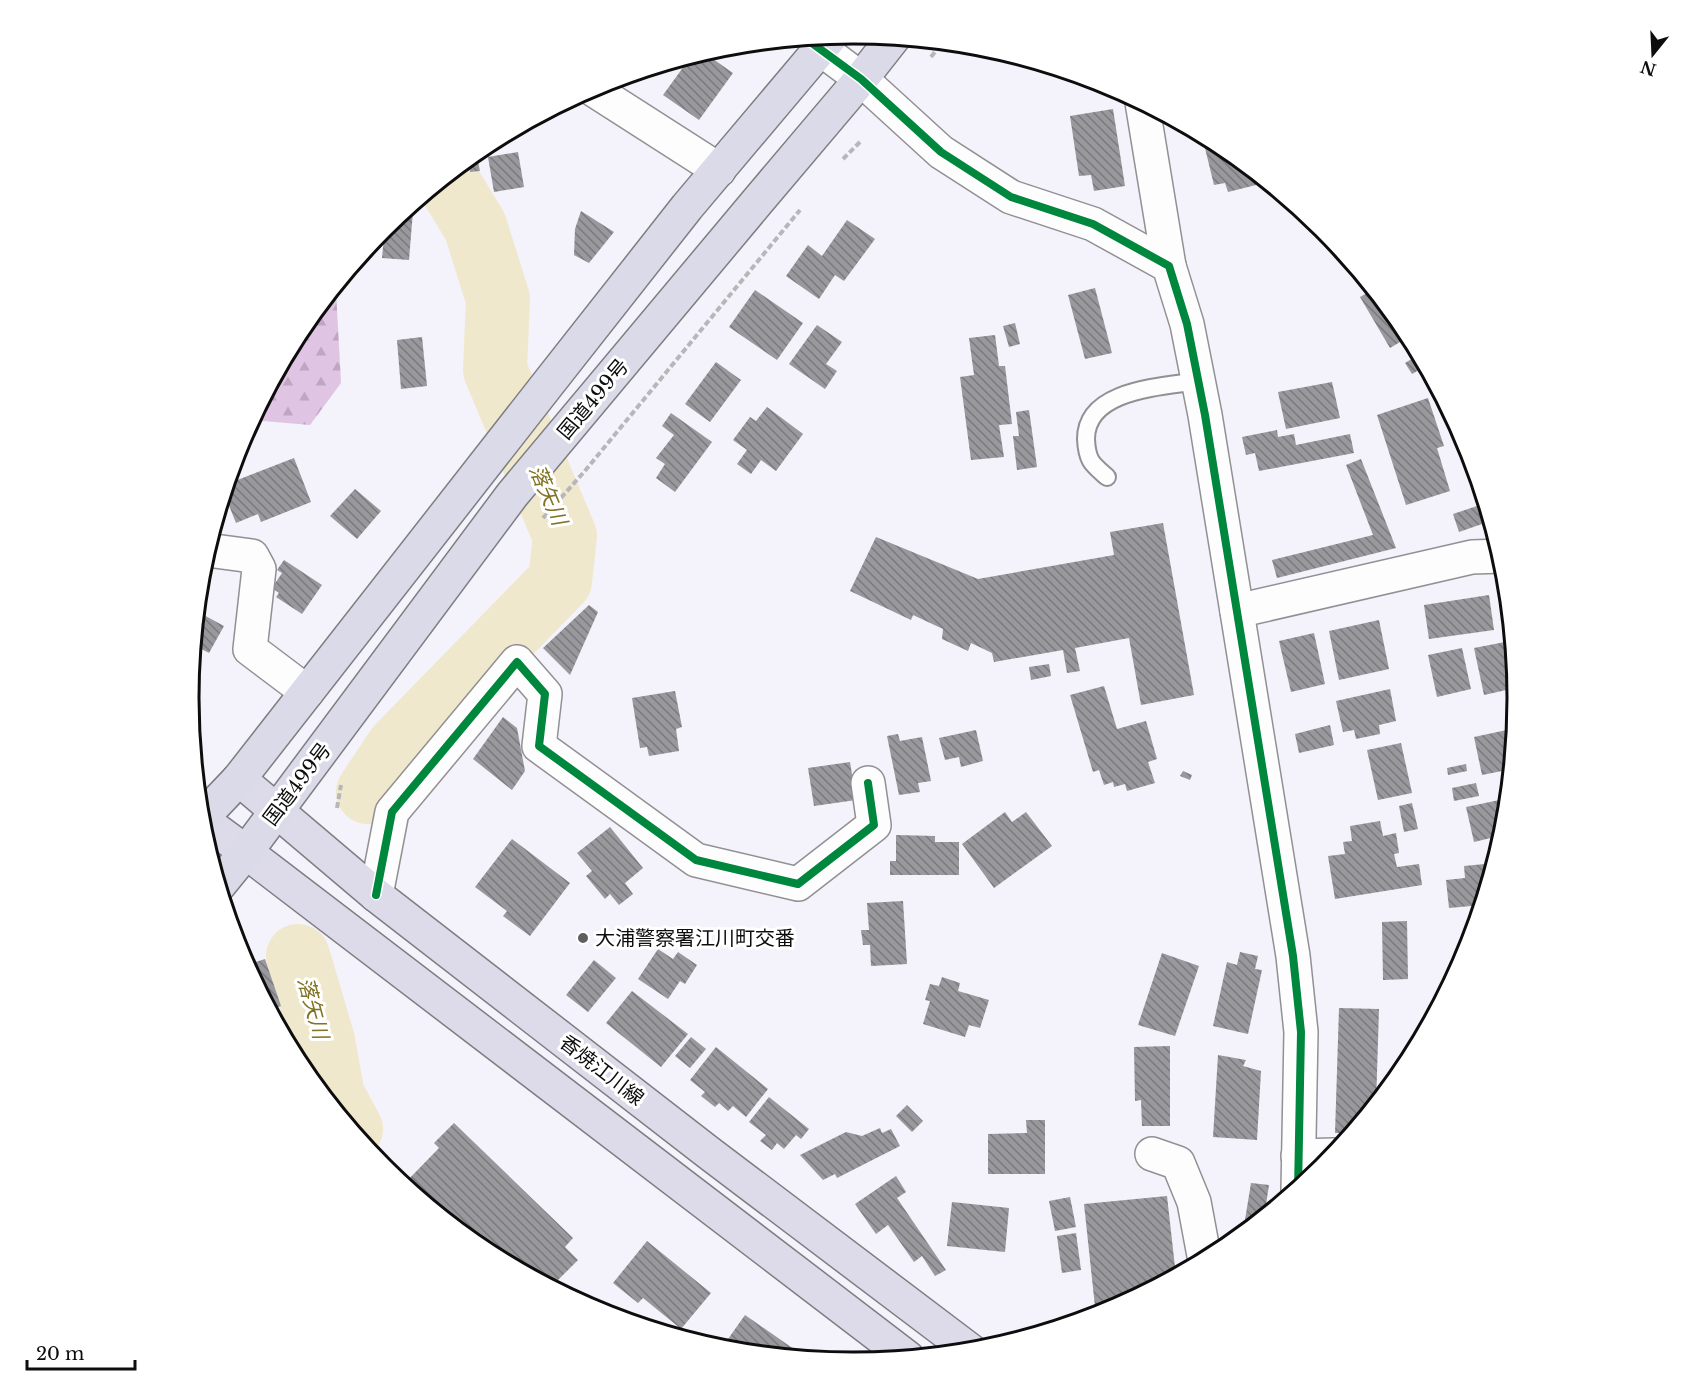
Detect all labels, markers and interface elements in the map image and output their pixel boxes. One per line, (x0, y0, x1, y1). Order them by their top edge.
north arrow (1623, 24, 1683, 84)
text: N (1638, 56, 1659, 80)
street label: 国道499号 (552, 354, 634, 444)
water label: 落矢川 (524, 461, 573, 531)
street label: 国道499号 (258, 738, 336, 830)
place label: 大浦警察署江川町交番 (595, 926, 795, 950)
marker: 大浦警察署江川町交番 (576, 931, 590, 945)
water label: 落矢川 (292, 974, 334, 1044)
street label: 香焼江川線 (555, 1030, 649, 1110)
scale bar (27, 1333, 135, 1371)
text: 20 m (36, 1343, 84, 1365)

